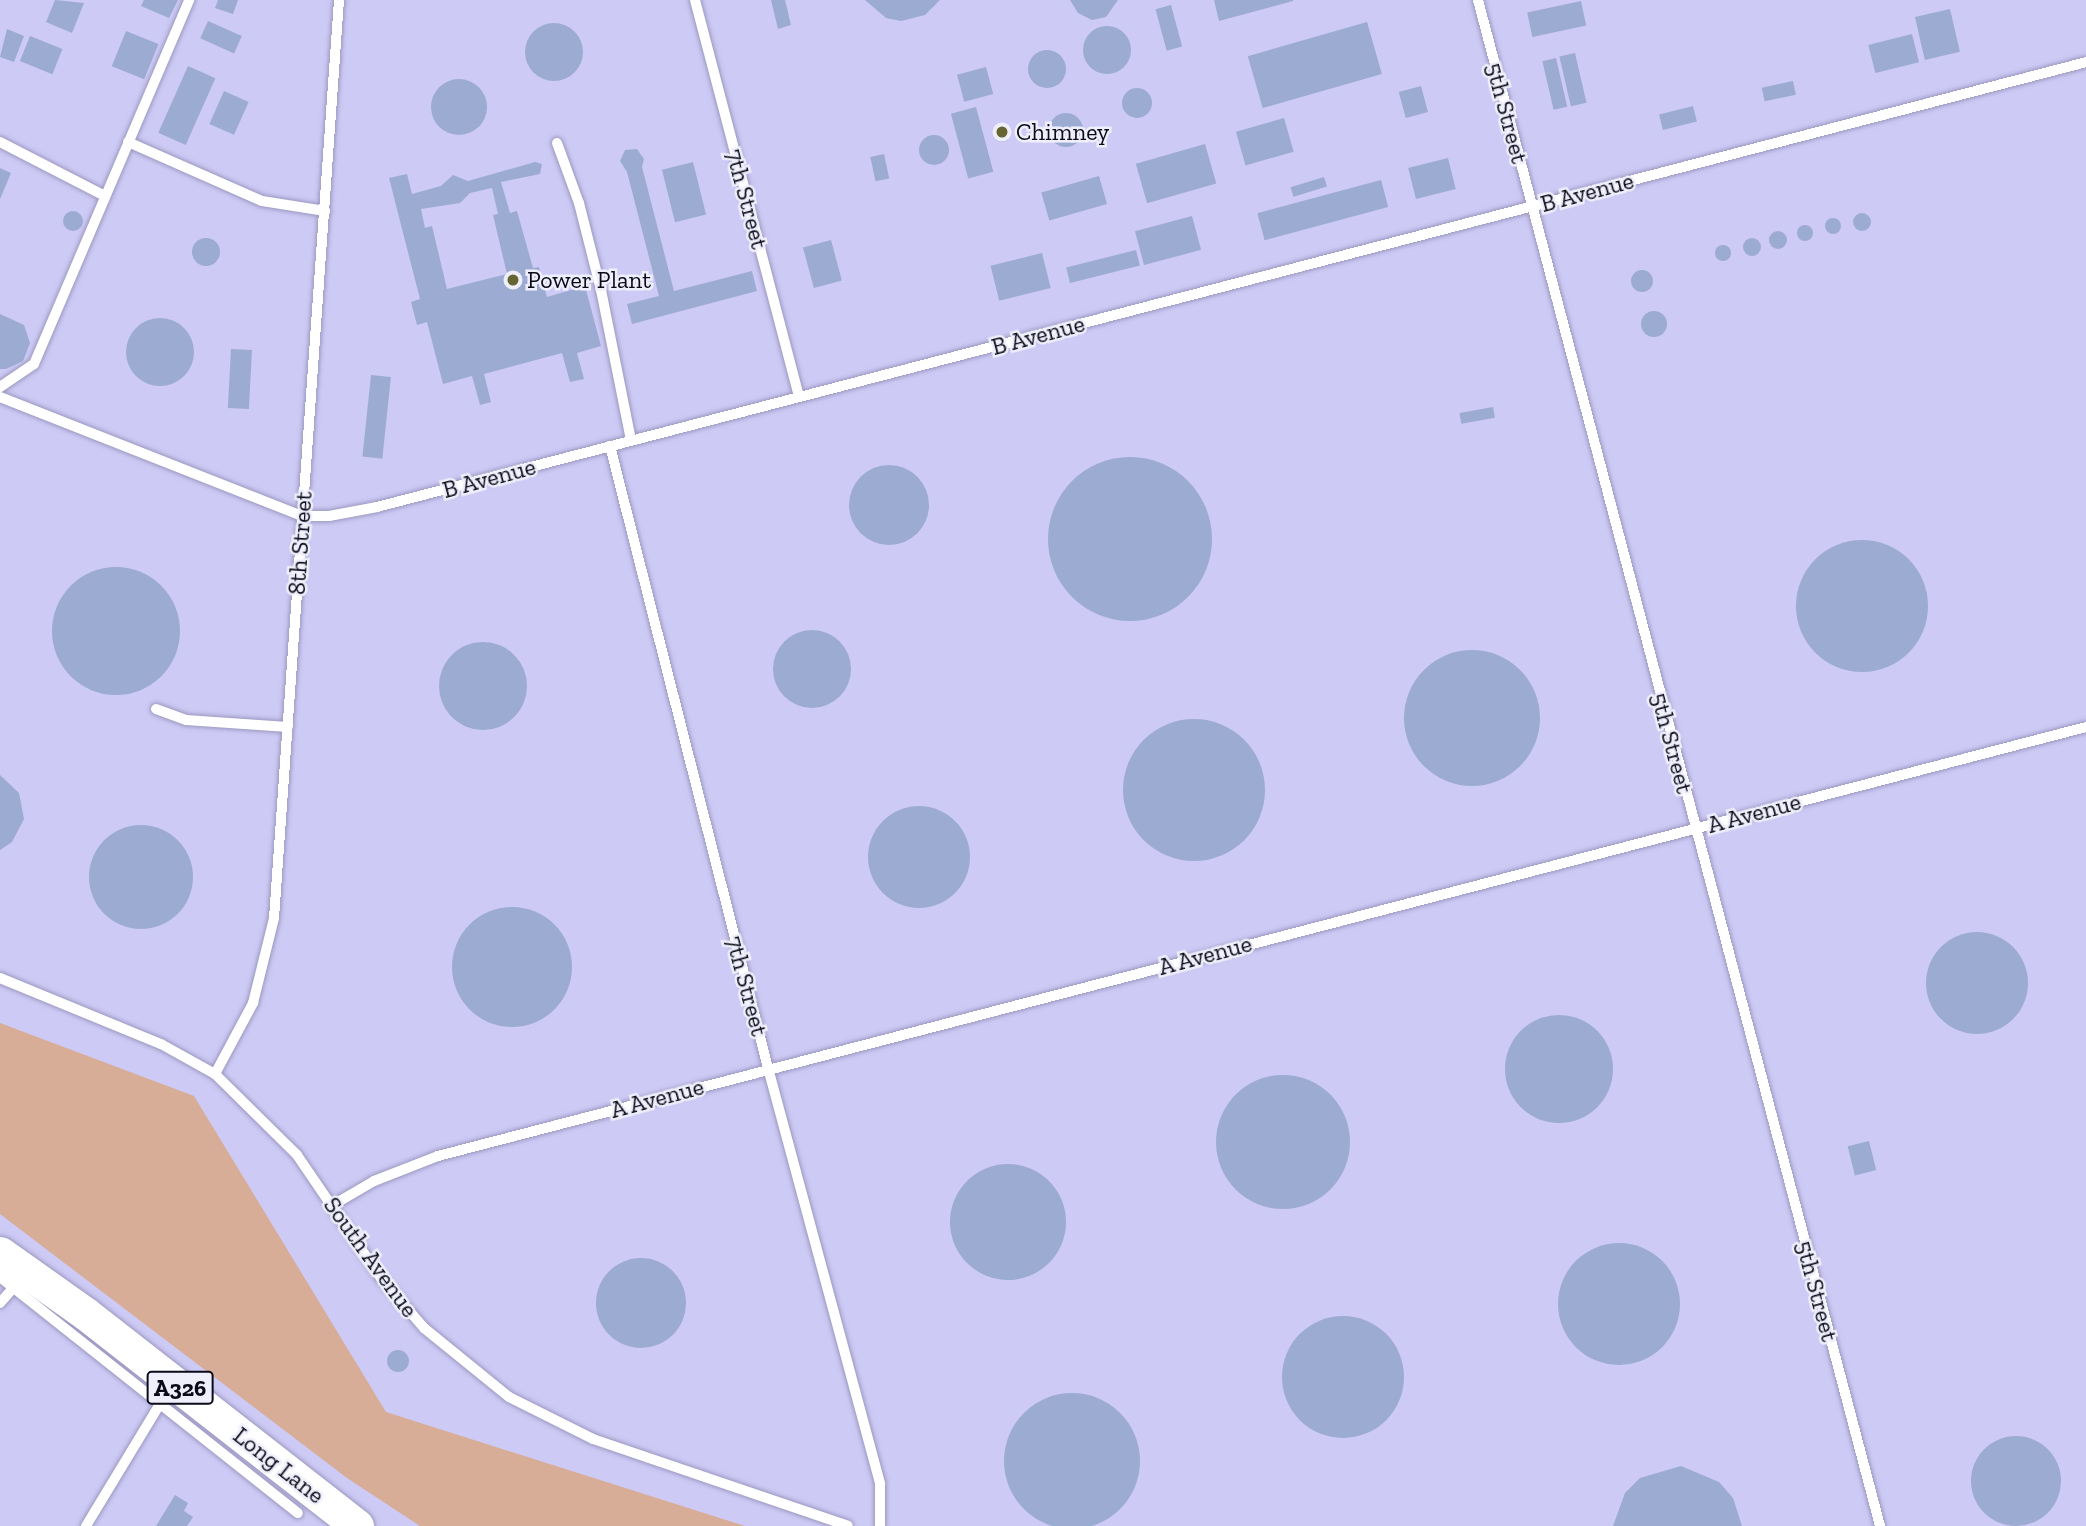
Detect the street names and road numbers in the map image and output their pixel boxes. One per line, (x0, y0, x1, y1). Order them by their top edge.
street label: 5th Street (1480, 59, 1534, 167)
street label: 7th Street (720, 146, 774, 252)
street label: B Avenue (1537, 166, 1637, 218)
street label: B Avenue (988, 309, 1088, 361)
street label: B Avenue (439, 452, 539, 504)
street label: 8th Street (282, 490, 318, 596)
street label: 5th Street (1645, 689, 1699, 797)
street label: A Avenue (1703, 787, 1805, 839)
street label: A Avenue (1154, 929, 1256, 981)
street label: 7th Street (720, 933, 774, 1039)
street label: A Avenue (606, 1072, 708, 1124)
street label: South Avenue (318, 1191, 424, 1323)
street label: 5th Street (1790, 1237, 1844, 1345)
road number: A326 (145, 1368, 215, 1408)
street label: Long Lane (228, 1421, 330, 1509)

